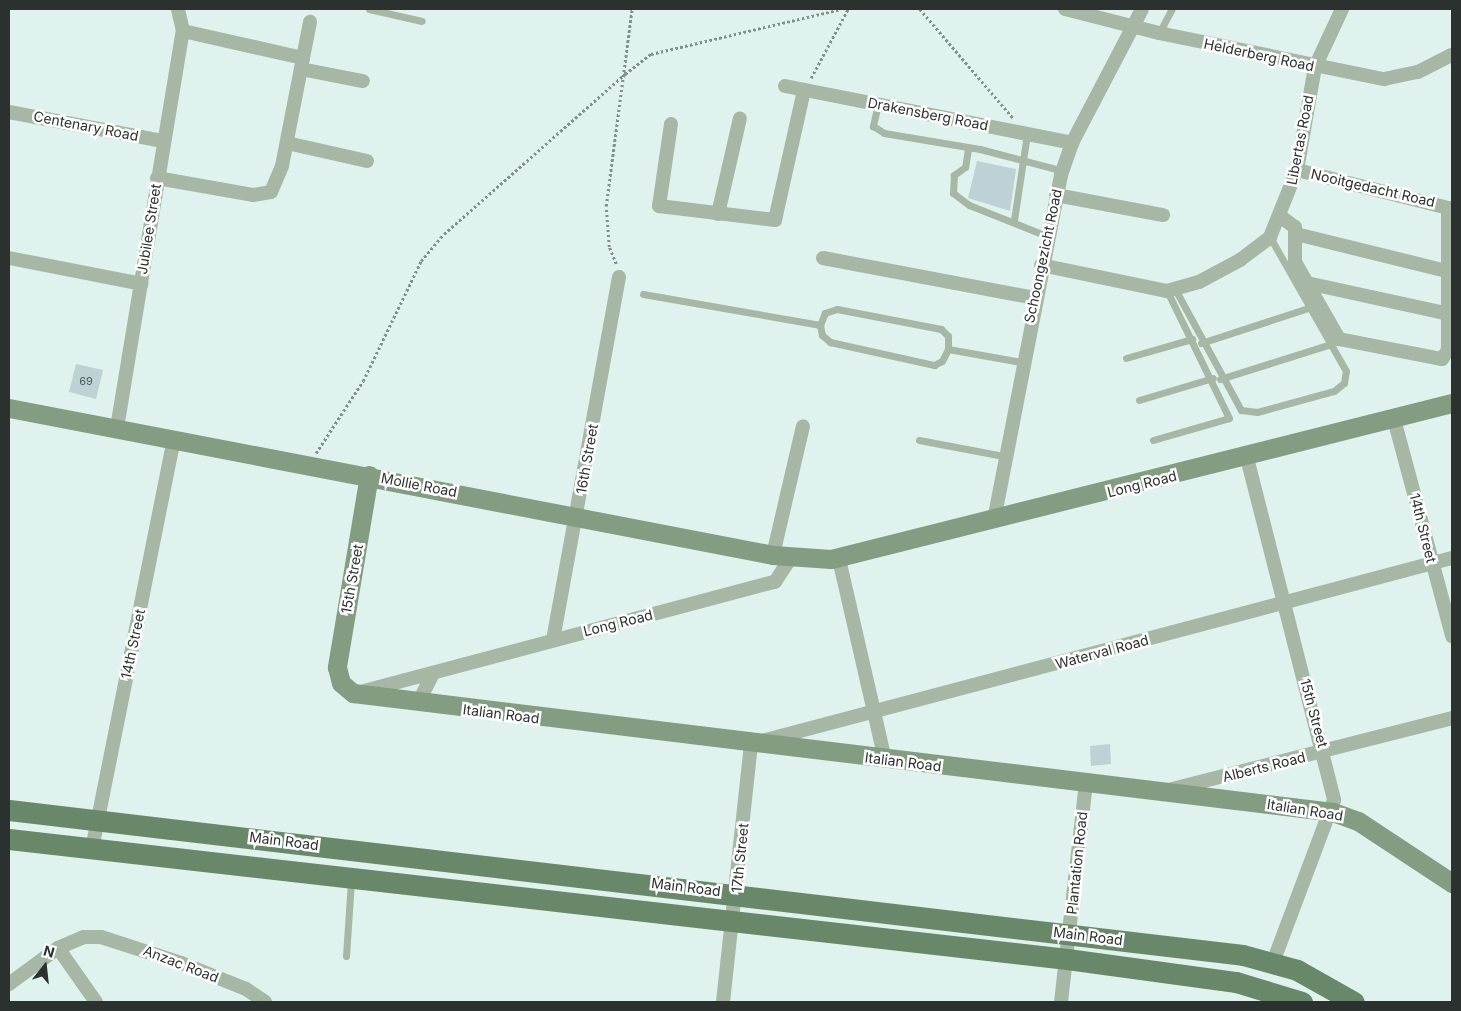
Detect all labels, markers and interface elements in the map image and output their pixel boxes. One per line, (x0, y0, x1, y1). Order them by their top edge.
street label: Helderberg Road (1202, 35, 1316, 75)
street label: Drakensberg Road (866, 94, 990, 134)
street label: Libertas Road (1283, 94, 1317, 186)
street label: Centenary Road (32, 108, 140, 144)
street label: Nooitgedacht Road (1309, 166, 1437, 210)
street label: Jubilee Street (134, 183, 164, 275)
street label: Schoongezicht Road (1021, 187, 1065, 325)
house number: 69 (79, 374, 93, 388)
street label: 16th Street (573, 423, 601, 495)
street label: Long Road (1106, 467, 1178, 501)
street label: Mollie Road (380, 469, 458, 501)
street label: 14th Street (1406, 492, 1440, 564)
street label: 15th Street (338, 543, 366, 615)
street label: Long Road (582, 606, 654, 640)
street label: 14th Street (117, 608, 149, 680)
street label: Waterval Road (1054, 631, 1150, 673)
street label: 15th Street (1297, 677, 1331, 749)
street label: Italian Road (462, 701, 540, 727)
street label: Italian Road (864, 749, 942, 775)
street label: Alberts Road (1221, 749, 1307, 785)
street label: Italian Road (1266, 796, 1344, 824)
street label: Plantation Road (1063, 811, 1091, 915)
street label: 17th Street (728, 822, 752, 894)
street label: Main Road (248, 828, 320, 854)
street label: Main Road (650, 874, 722, 900)
street label: Main Road (1052, 923, 1124, 949)
north arrow (20, 941, 70, 991)
text: N (42, 941, 57, 961)
street label: Anzac Road (141, 942, 221, 986)

